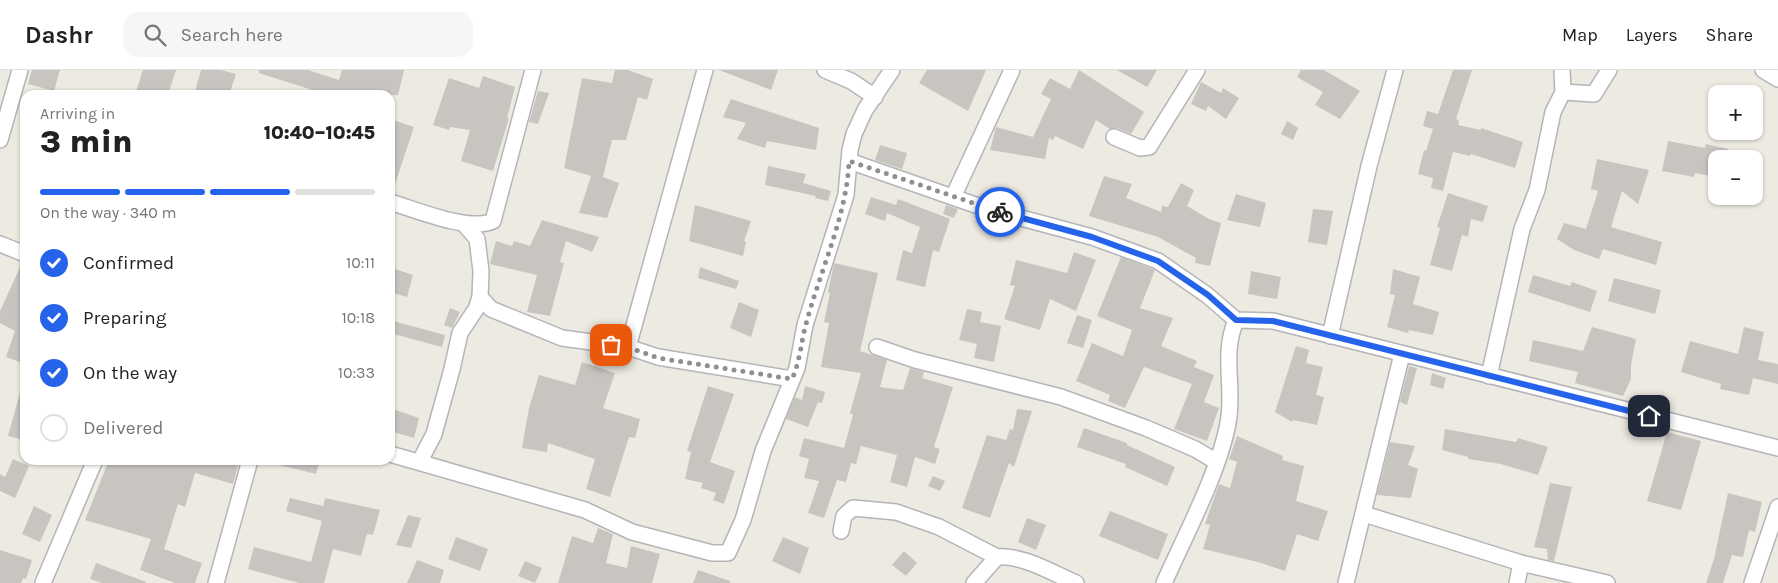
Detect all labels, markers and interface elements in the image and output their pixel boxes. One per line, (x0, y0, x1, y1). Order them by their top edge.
search box (123, 12, 473, 57)
text: Dashr (25, 21, 93, 49)
icon: search (141, 21, 169, 49)
text: Search here (181, 24, 283, 46)
text: Map (1562, 24, 1598, 46)
text: Layers (1626, 24, 1678, 46)
text: Share (1706, 24, 1753, 46)
map controls (1708, 85, 1763, 205)
button: + (1708, 85, 1763, 140)
text: Arriving in (40, 104, 115, 123)
text: 10:40–10:45 (264, 122, 375, 144)
text: 3 min (40, 123, 133, 160)
button: − (1708, 150, 1763, 205)
courier (975, 187, 1025, 237)
icon: bike (986, 198, 1014, 226)
text: On the way · 340 m (40, 203, 176, 222)
icon: check (40, 249, 68, 277)
text: Confirmed (83, 252, 174, 274)
text: 10:11 (346, 253, 375, 272)
icon: check (40, 304, 68, 332)
text: Preparing (83, 307, 166, 329)
text: 10:18 (341, 308, 375, 327)
pin (590, 324, 632, 366)
icon: bag (597, 331, 625, 359)
icon: check (40, 359, 68, 387)
text: On the way (83, 362, 177, 384)
text: 10:33 (338, 363, 375, 382)
pin (1628, 395, 1670, 437)
icon: home (1635, 402, 1663, 430)
text: Delivered (83, 417, 163, 439)

